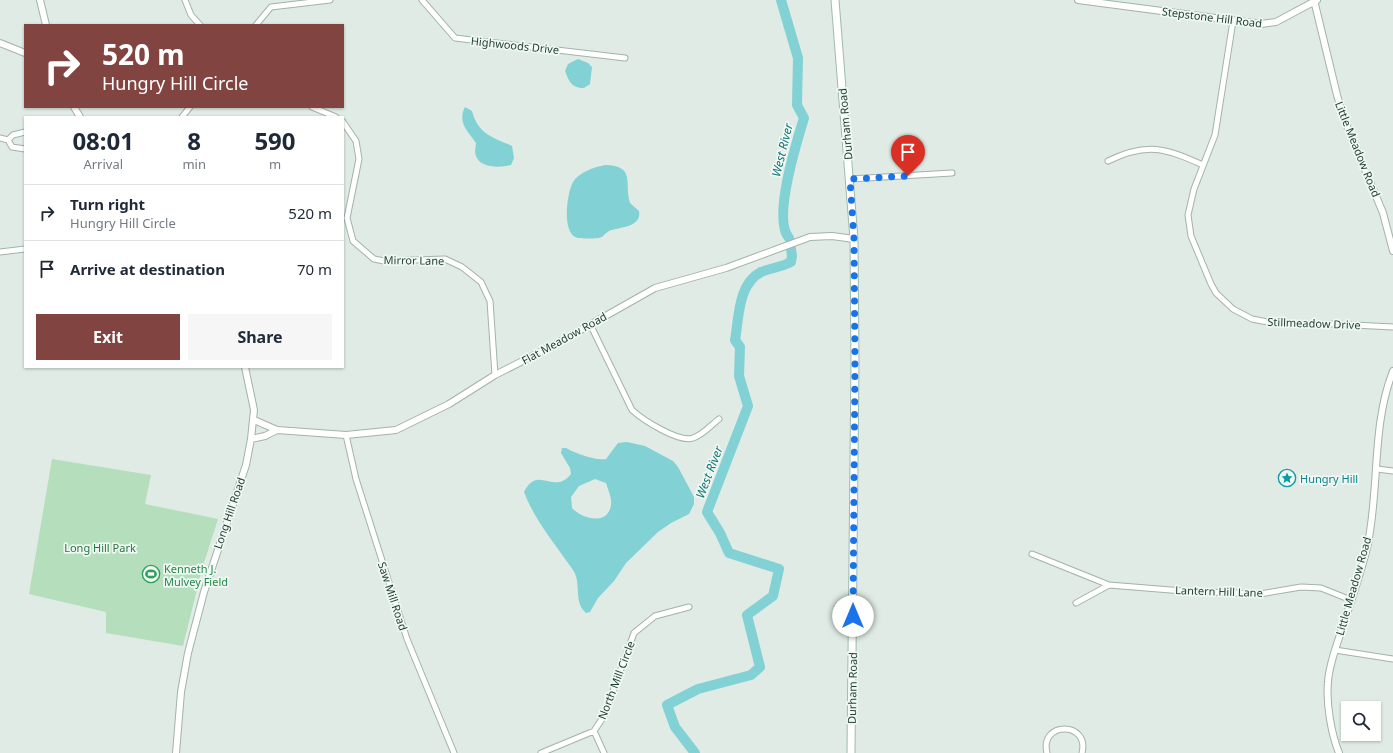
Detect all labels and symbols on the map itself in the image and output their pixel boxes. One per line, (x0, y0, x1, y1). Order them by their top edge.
street label: Stepstone Hill Road (1161, 3, 1263, 31)
street label: Highwoods Drive (470, 33, 560, 57)
street label: Durham Road (834, 88, 856, 160)
street label: Little Meadow Road (1332, 99, 1384, 199)
water label: West River (767, 120, 797, 179)
pin (891, 135, 925, 176)
street label: Mirror Lane (384, 252, 444, 268)
street label: Flat Meadow Road (519, 308, 609, 368)
street label: Stillmeadow Drive (1267, 314, 1361, 332)
water label: West River (691, 442, 727, 501)
place icon: Hungry Hill (1277, 468, 1297, 488)
place label: Hungry Hill (1300, 471, 1358, 486)
street label: Long Hill Road (210, 475, 248, 551)
street label: Little Meadow Road (1332, 535, 1374, 637)
park label: Long Hill Park (64, 540, 136, 555)
street label: Saw Mill Road (375, 560, 411, 632)
place label: Kenneth J. Mulvey Field (164, 561, 228, 589)
sports icon: Kenneth J. Mulvey Field (141, 564, 161, 584)
street label: Lantern Hill Lane (1175, 582, 1263, 600)
position arrow (832, 595, 874, 637)
street label: North Mill Circle (594, 639, 638, 721)
street label: Durham Road (844, 652, 860, 724)

